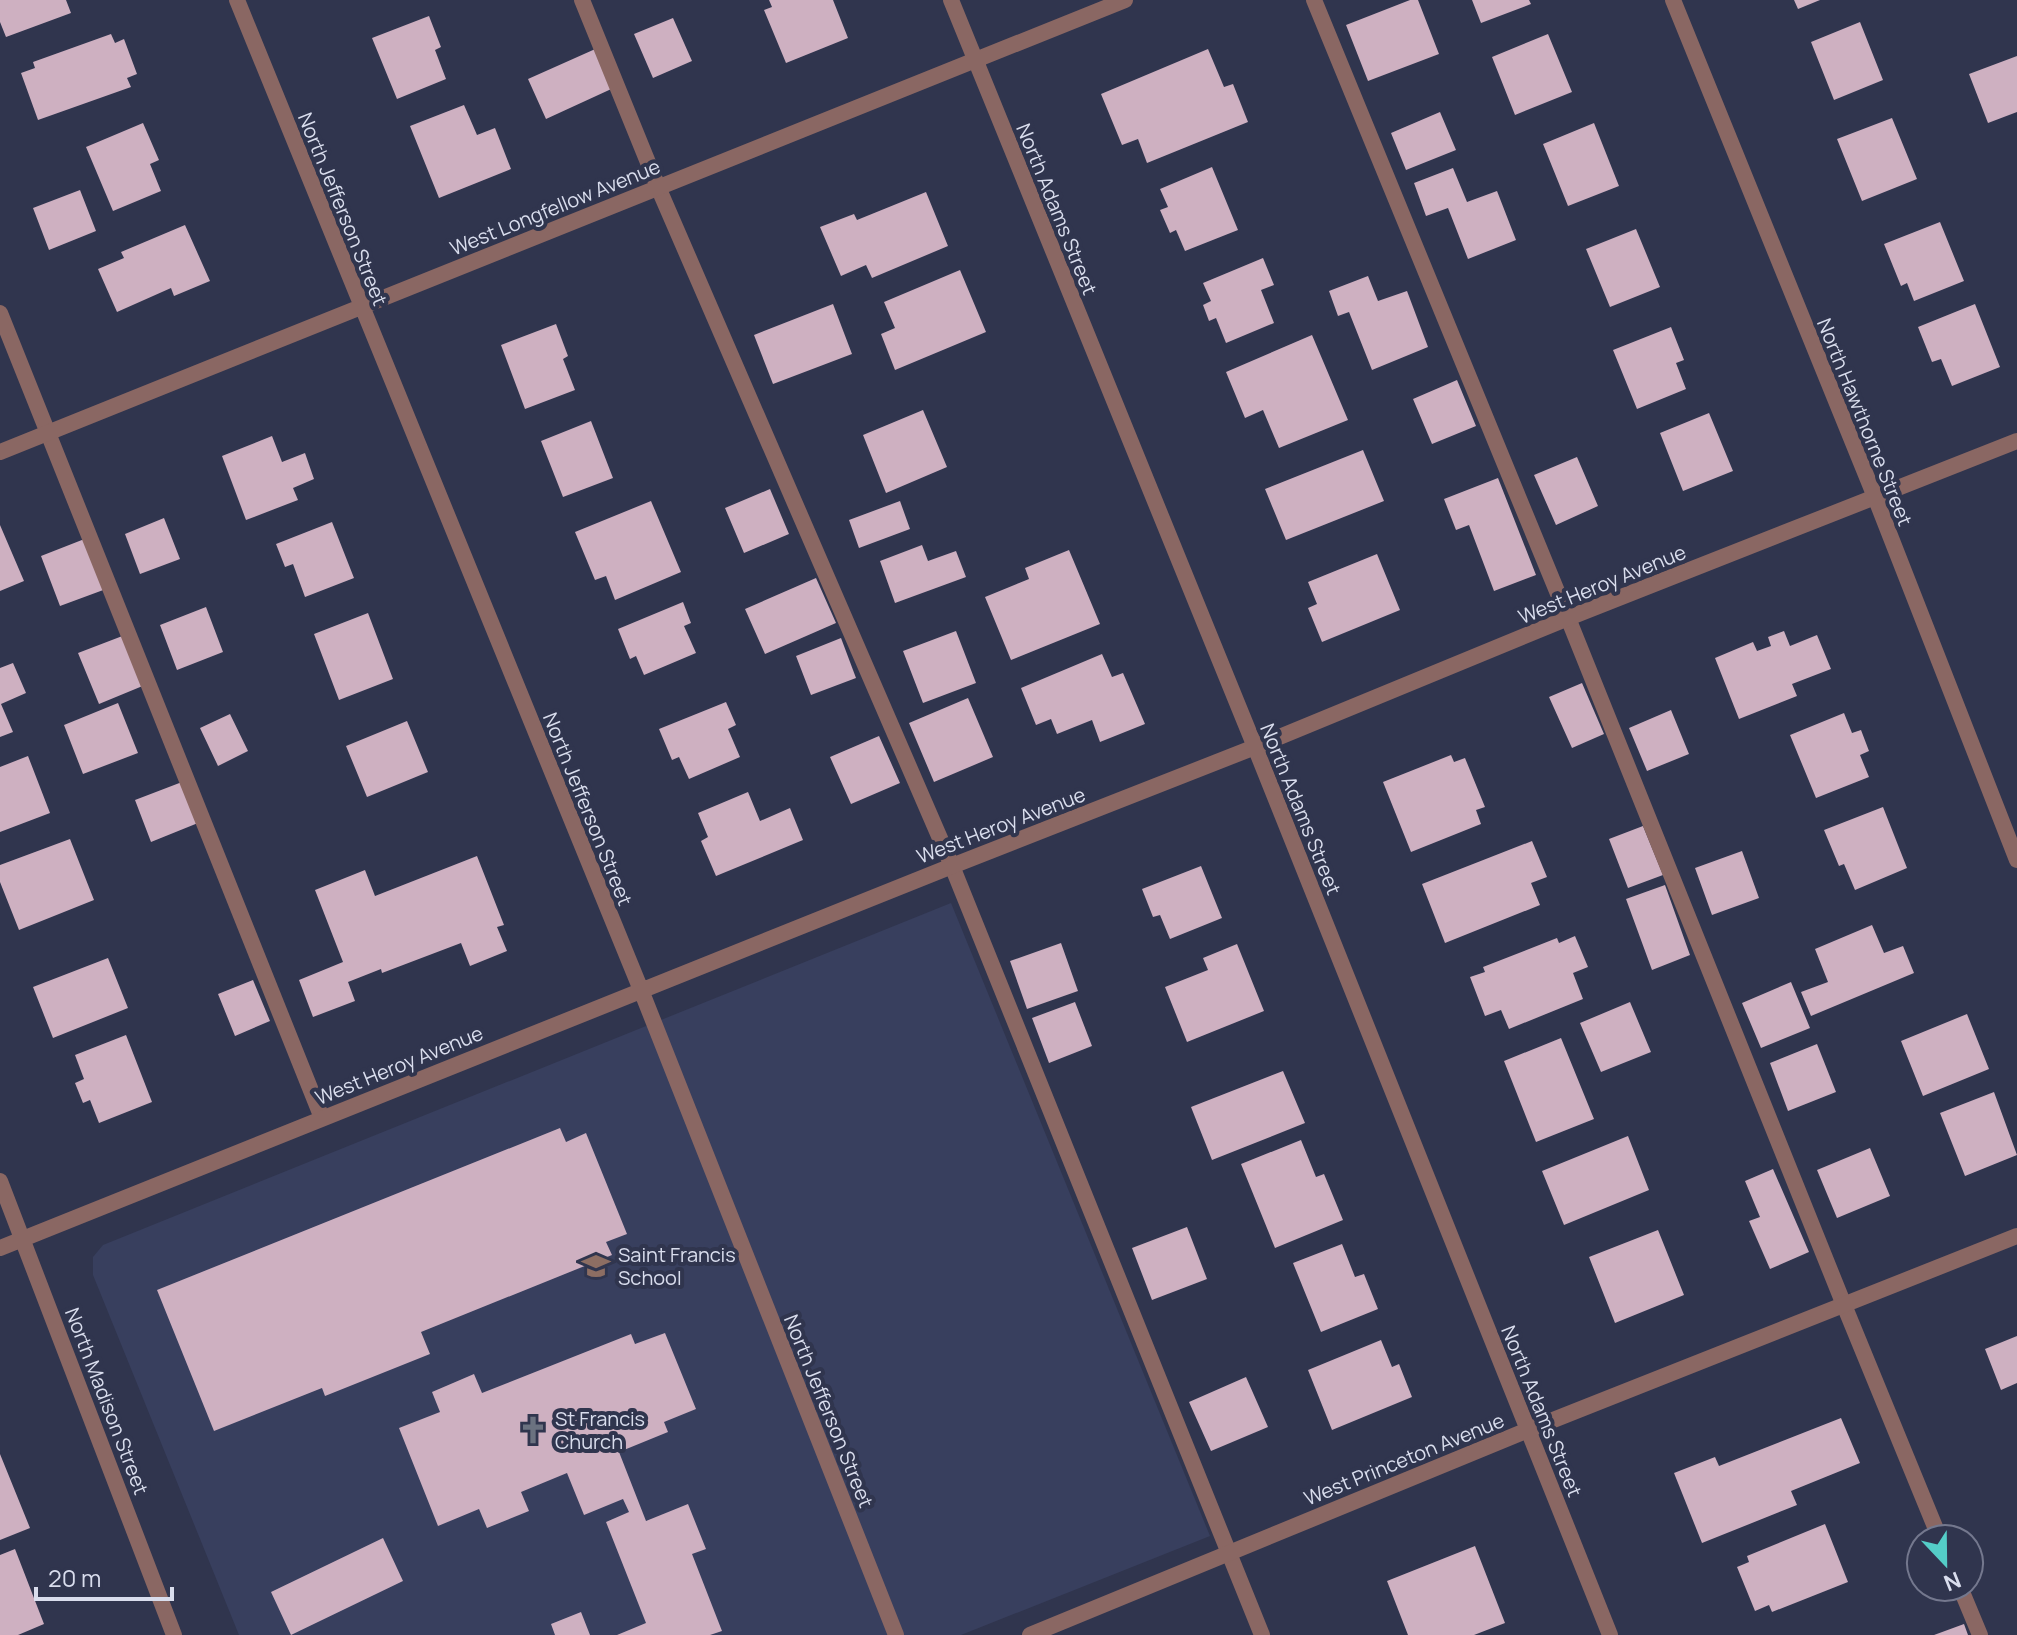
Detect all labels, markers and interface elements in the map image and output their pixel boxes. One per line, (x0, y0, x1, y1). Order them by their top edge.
street label: North Jefferson Street (292, 108, 394, 310)
street label: North Adams Street (1010, 119, 1104, 299)
street label: West Longfellow Avenue (446, 152, 664, 262)
street label: North Hawthorne Street (1811, 314, 1919, 530)
street label: West Heroy Avenue (1514, 538, 1690, 630)
street label: North Jefferson Street (537, 708, 639, 910)
street label: North Adams Street (1254, 719, 1348, 899)
street label: West Heroy Avenue (913, 780, 1089, 870)
street label: West Heroy Avenue (311, 1019, 487, 1111)
place label: Saint Francis School (618, 1241, 736, 1291)
school or university icon: Saint Francis School (581, 1251, 611, 1281)
street label: North Madison Street (59, 1304, 155, 1498)
street label: North Jefferson Street (778, 1310, 880, 1512)
street label: North Adams Street (1495, 1321, 1589, 1501)
place label: St Francis Church (555, 1405, 645, 1455)
street label: West Princeton Avenue (1300, 1406, 1508, 1512)
church icon: St Francis Church (518, 1415, 548, 1445)
north arrow (1905, 1523, 1985, 1603)
scale bar (36, 1551, 172, 1601)
text: 20 m (48, 1561, 101, 1594)
text: N (1940, 1565, 1965, 1598)

